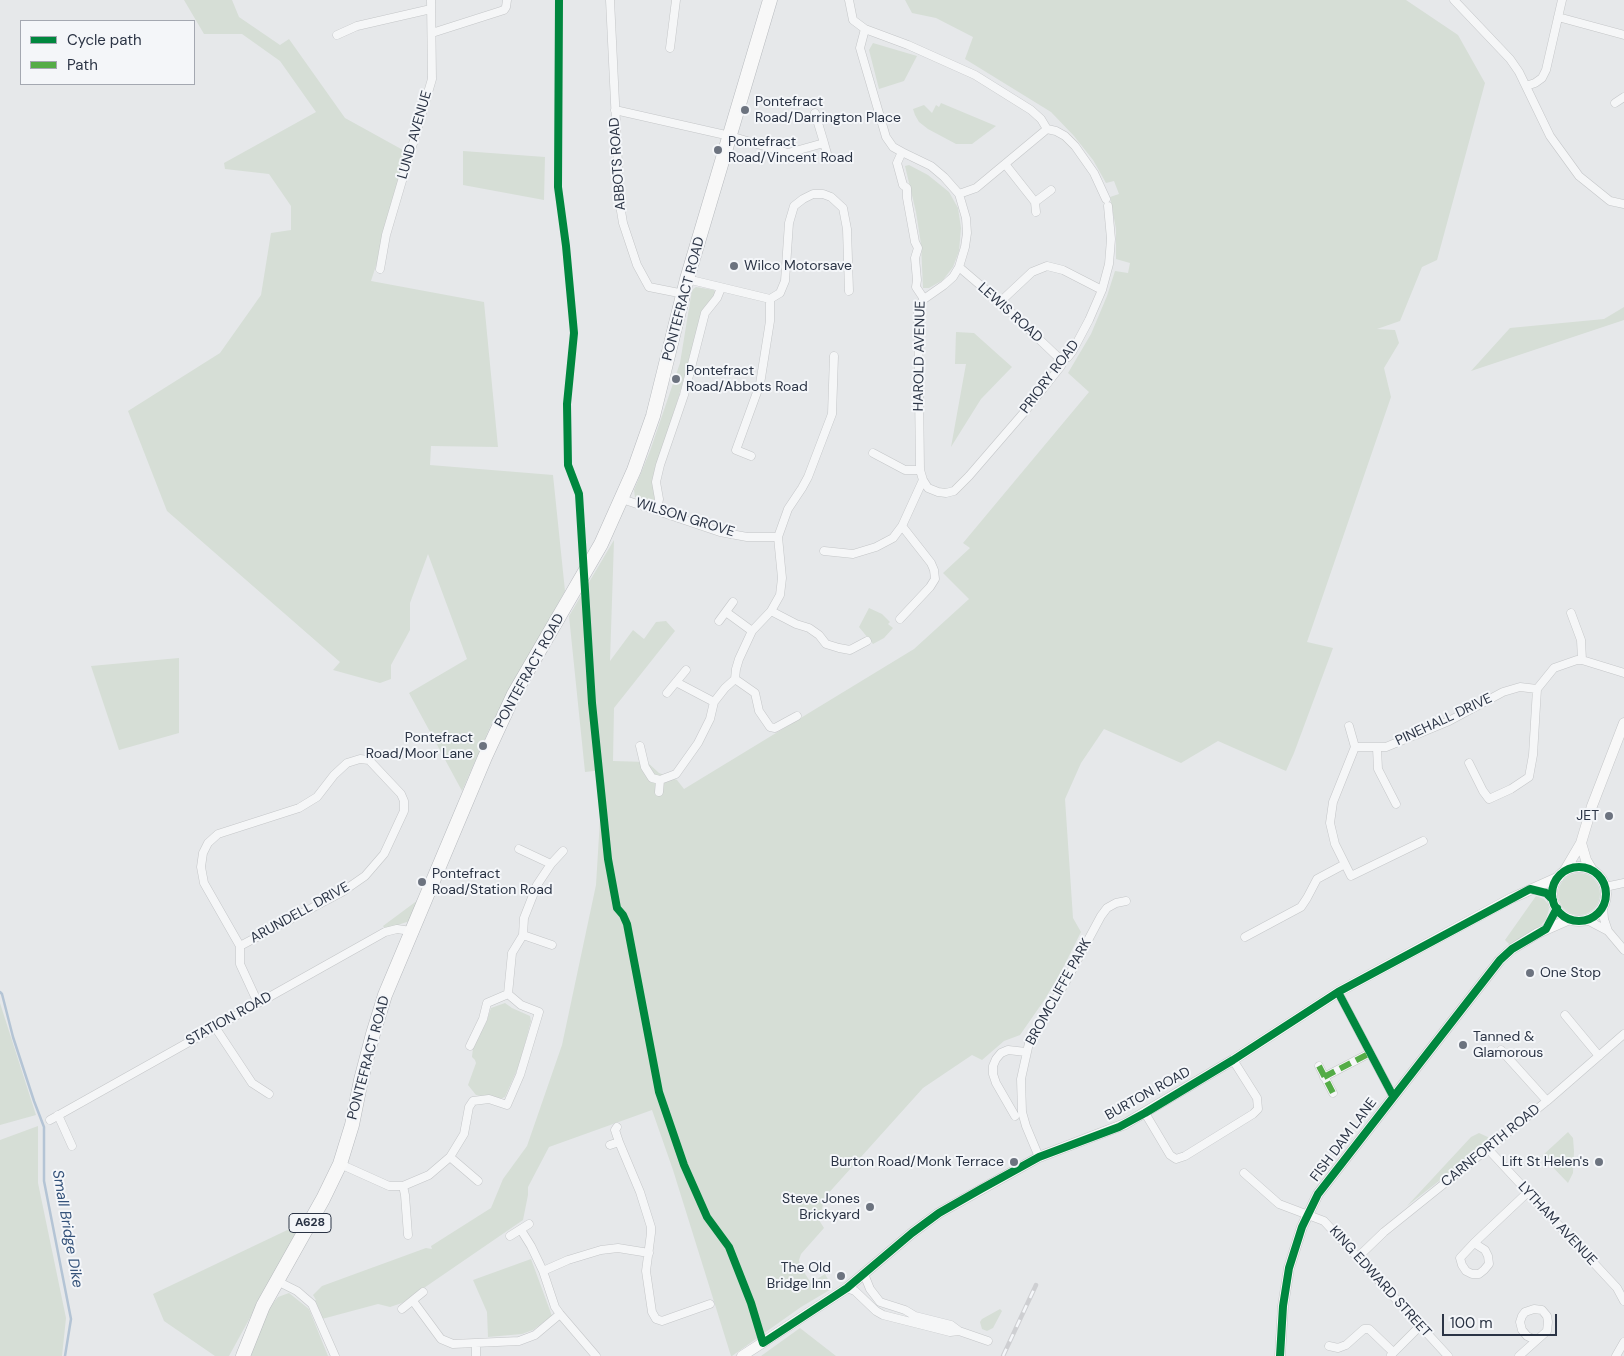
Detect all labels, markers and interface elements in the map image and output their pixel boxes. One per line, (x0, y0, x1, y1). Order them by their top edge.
legend (20, 20, 195, 85)
text: Cycle path (67, 30, 142, 50)
text: Path (67, 55, 98, 75)
street label: LUND AVENUE (394, 89, 436, 181)
place label: Pontefract Road/Darrington Place (755, 94, 901, 126)
marker: Pontefract Road/Darrington Place (739, 104, 751, 116)
street label: ABBOTS ROAD (606, 117, 630, 211)
place label: Pontefract Road/Vincent Road (728, 134, 853, 166)
marker: Pontefract Road/Vincent Road (712, 144, 724, 156)
street label: PONTEFRACT ROAD (659, 235, 709, 363)
place label: Wilco Motorsave (744, 258, 852, 274)
marker: Wilco Motorsave (728, 260, 740, 272)
street label: LEWIS ROAD (974, 280, 1046, 346)
street label: HAROLD AVENUE (911, 301, 929, 411)
street label: PRIORY ROAD (1017, 337, 1083, 417)
place label: Pontefract Road/Abbots Road (686, 363, 808, 396)
marker: Pontefract Road/Abbots Road (670, 373, 682, 385)
street label: WILSON GROVE (633, 495, 737, 541)
street label: PONTEFRACT ROAD (492, 611, 568, 731)
street label: PINEHALL DRIVE (1393, 690, 1495, 750)
place label: Pontefract Road/Moor Lane (366, 730, 473, 762)
marker: Pontefract Road/Moor Lane (477, 740, 489, 752)
place label: JET (1576, 808, 1599, 824)
marker: JET (1603, 810, 1615, 822)
place label: Pontefract Road/Station Road (432, 866, 553, 899)
marker: Pontefract Road/Station Road (416, 876, 428, 888)
street label: ARUNDELL DRIVE (247, 879, 353, 947)
street label: BROMCLIFFE PARK (1023, 936, 1095, 1048)
place label: One Stop (1540, 965, 1601, 981)
marker: One Stop (1524, 967, 1536, 979)
street label: STATION ROAD (183, 988, 275, 1050)
street label: PONTEFRACT ROAD (344, 994, 394, 1122)
place label: Tanned & Glamorous (1473, 1029, 1543, 1062)
marker: Tanned & Glamorous (1457, 1039, 1469, 1051)
street label: BURTON ROAD (1102, 1064, 1194, 1124)
street label: FISH DAM LANE (1307, 1095, 1381, 1185)
street label: CARNFORTH ROAD (1438, 1101, 1544, 1191)
place label: Burton Road/Monk Terrace (831, 1154, 1004, 1170)
place label: Lift St Helen's (1502, 1154, 1589, 1170)
marker: Burton Road/Monk Terrace (1008, 1156, 1020, 1168)
marker: Lift St Helen's (1593, 1156, 1605, 1168)
water label: Small Bridge Dike (48, 1169, 86, 1289)
street label: LYTHAM AVENUE (1514, 1179, 1600, 1269)
place label: Steve Jones Brickyard (782, 1191, 860, 1224)
marker: Steve Jones Brickyard (864, 1201, 876, 1213)
road number: A628 (289, 1214, 331, 1232)
street label: KING EDWARD STREET (1326, 1223, 1434, 1341)
place label: The Old Bridge Inn (767, 1260, 831, 1292)
marker: The Old Bridge Inn (835, 1270, 847, 1282)
scale bar (1444, 1304, 1559, 1336)
text: 100 m (1450, 1313, 1493, 1333)

